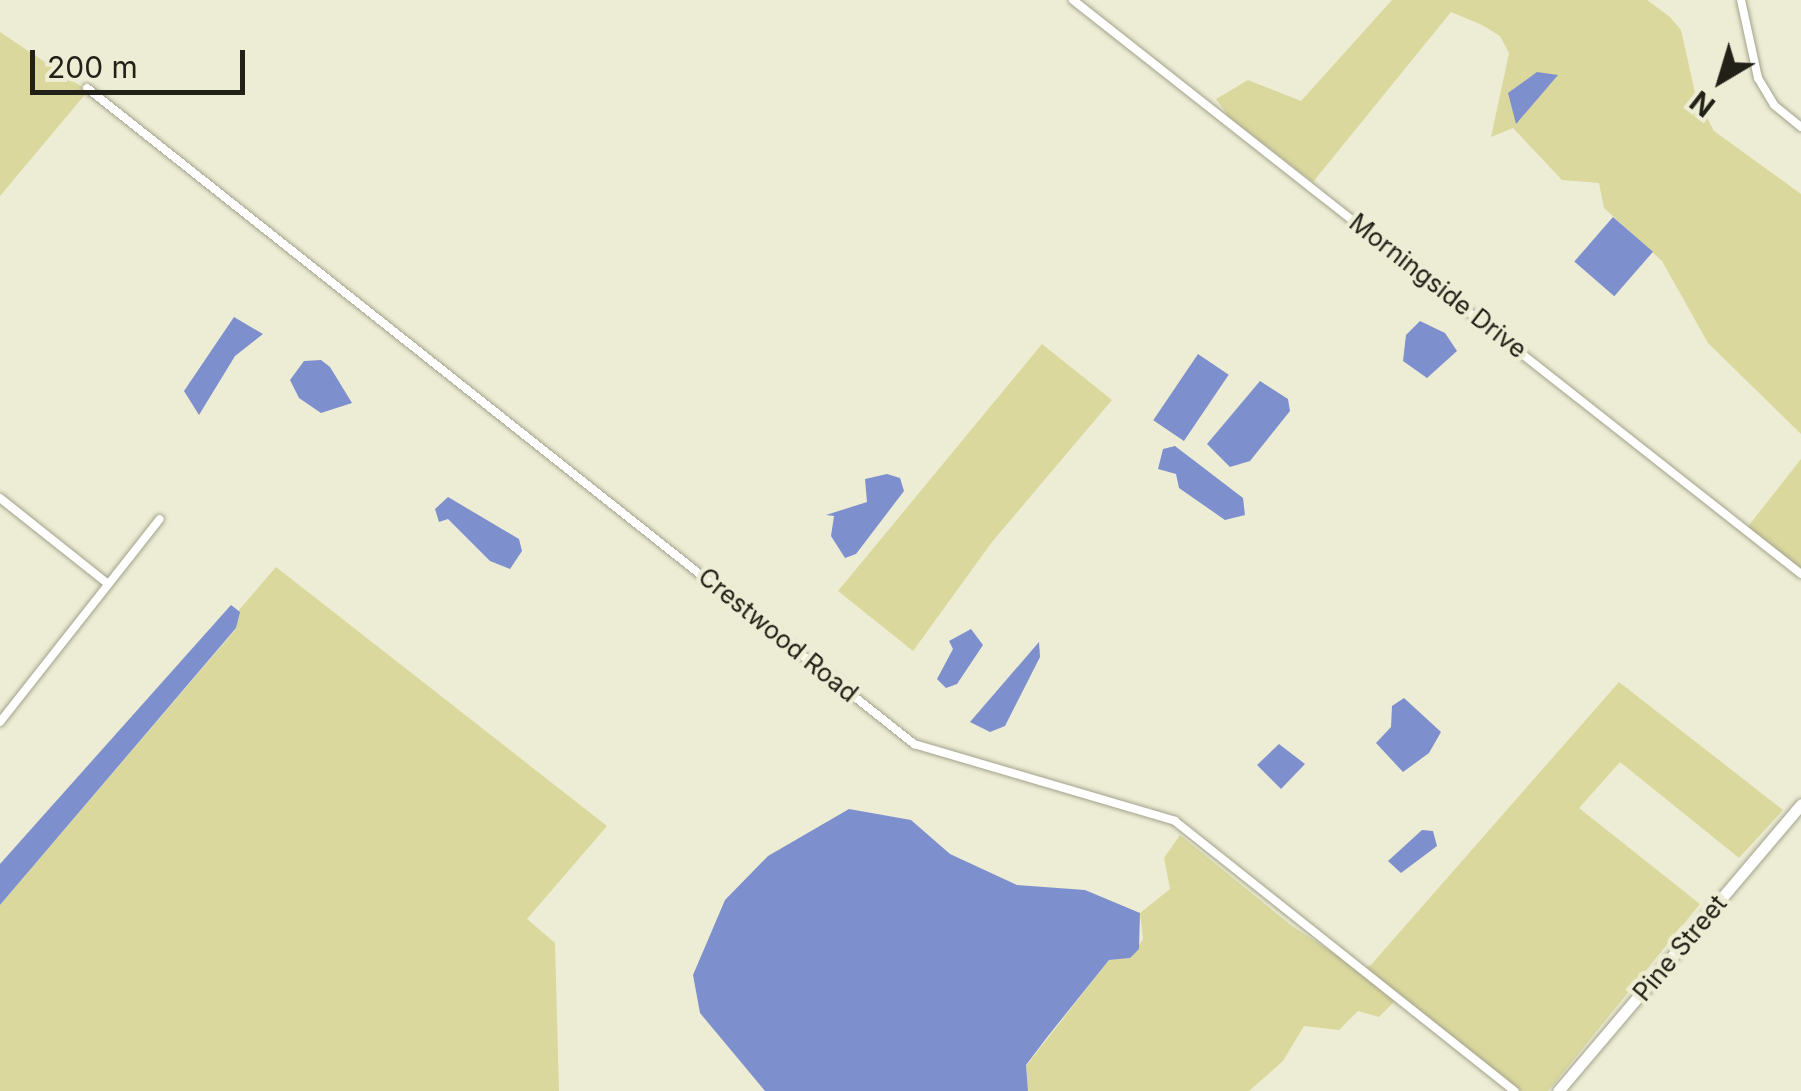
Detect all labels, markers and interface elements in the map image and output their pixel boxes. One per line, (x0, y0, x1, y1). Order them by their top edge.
scale bar (35, 30, 250, 92)
north arrow (1671, 30, 1771, 130)
text: 200 m (47, 49, 138, 85)
text: N (1684, 84, 1721, 124)
street label: Morningside Drive (1343, 208, 1533, 364)
street label: Crestwood Road (692, 562, 864, 708)
street label: Pine Street (1627, 889, 1733, 1007)

